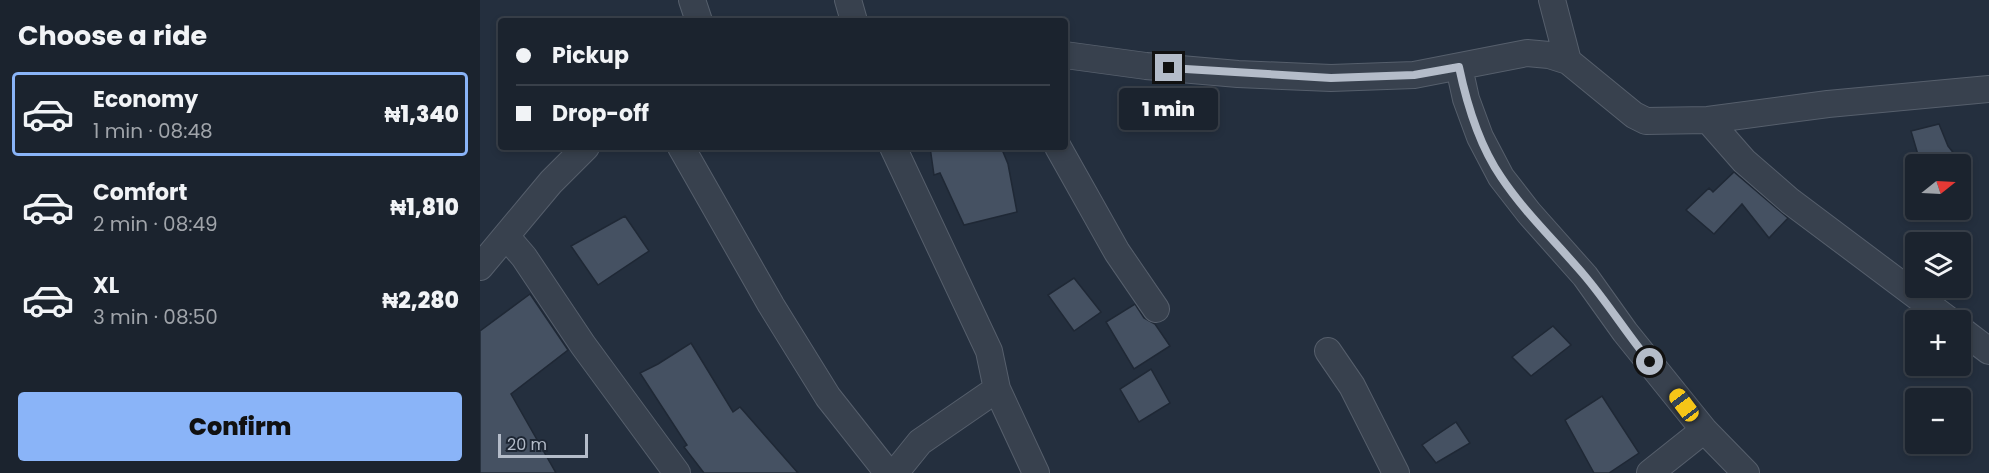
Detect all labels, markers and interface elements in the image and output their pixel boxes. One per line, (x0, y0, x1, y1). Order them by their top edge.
text: Choose a ride (18, 17, 207, 54)
text: Pickup (552, 40, 629, 71)
route end (1155, 54, 1182, 81)
text: Economy (93, 84, 198, 115)
icon: car (21, 87, 75, 141)
callout: 1 min (1120, 89, 1218, 131)
text: 1 min (1142, 95, 1195, 123)
text: Drop-off (552, 98, 649, 129)
text: ₦1,340 (385, 99, 459, 130)
text: 1 min · 08:48 (93, 117, 213, 145)
north arrow (1905, 154, 1971, 220)
map controls (1905, 154, 1971, 454)
text: Comfort (93, 177, 187, 208)
icon: car (21, 180, 75, 234)
text: ₦1,810 (390, 192, 459, 223)
text: 2 min · 08:49 (93, 210, 218, 238)
button: layers (1905, 232, 1971, 298)
text: XL (93, 270, 119, 301)
icon: car (21, 273, 75, 327)
text: ₦2,280 (382, 285, 459, 316)
text: 3 min · 08:50 (93, 303, 218, 331)
button: + (1905, 310, 1971, 376)
route start (1636, 348, 1663, 375)
car (1666, 385, 1702, 425)
button: − (1905, 388, 1971, 454)
button: Confirm (18, 392, 462, 461)
scale bar (498, 431, 588, 458)
text: 20 m (507, 433, 547, 456)

